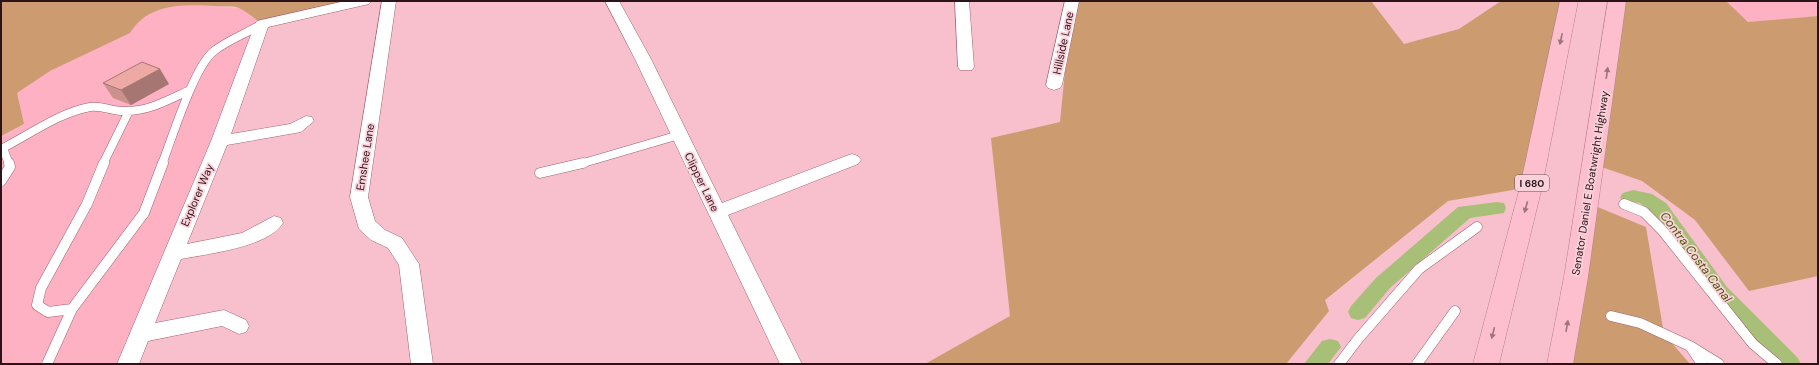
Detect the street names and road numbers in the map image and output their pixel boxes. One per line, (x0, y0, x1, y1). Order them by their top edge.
street label: Hillside Lane (1050, 10, 1076, 76)
street label: Senator Daniel E Boatwright Highway (1568, 90, 1612, 276)
street label: Emshee Lane (353, 123, 377, 191)
street label: Clipper Lane (682, 150, 722, 214)
street label: Explorer Way (178, 162, 216, 228)
road number: I 680 (1515, 175, 1549, 191)

